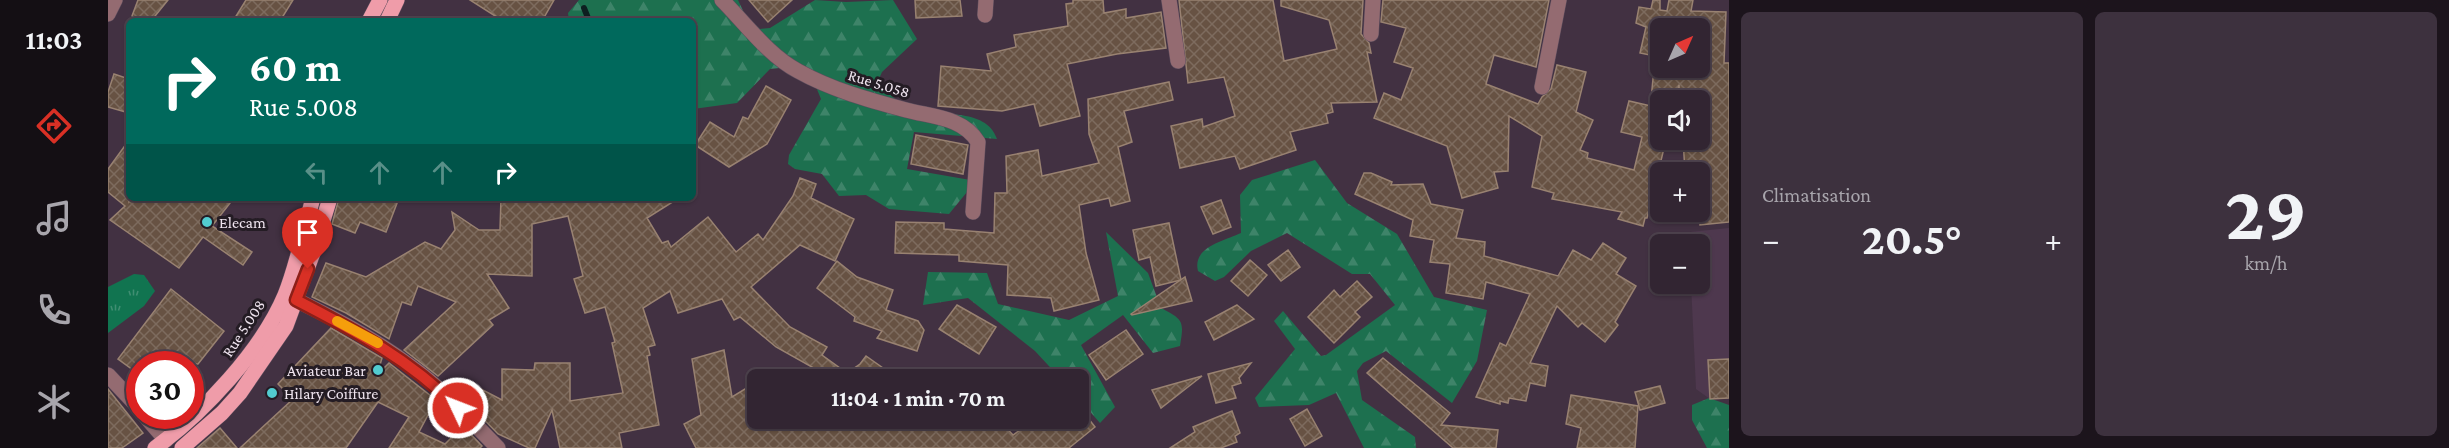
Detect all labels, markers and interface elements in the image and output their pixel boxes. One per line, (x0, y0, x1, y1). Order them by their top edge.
north arrow (1650, 18, 1710, 78)
map controls (1650, 18, 1710, 294)
text: 11:03 (26, 25, 82, 55)
icon: right (150, 42, 228, 120)
text: 60 m (249, 43, 341, 90)
street label: Rue 5.058 (846, 66, 911, 101)
button: sound (1650, 90, 1710, 150)
text: Rue 5.008 (249, 92, 358, 122)
icon: directions (33, 105, 75, 147)
icon: left (300, 156, 333, 189)
icon: ahead (363, 156, 396, 189)
icon: ahead (426, 156, 459, 189)
icon: right (489, 156, 522, 189)
button: + (1650, 162, 1710, 222)
text: 29 (2225, 169, 2307, 256)
text: Climatisation (1762, 184, 1871, 206)
icon: music (33, 197, 75, 239)
pin (282, 207, 333, 269)
place label: Elecam (219, 214, 266, 231)
text: 20.5° (1862, 214, 1962, 264)
marker: Elecam (200, 215, 214, 229)
icon: arrive (291, 216, 324, 249)
text: − (1762, 221, 1779, 258)
text: + (2045, 221, 2062, 258)
button: − (1650, 234, 1710, 294)
text: km/h (2244, 252, 2288, 274)
icon: phone (33, 289, 75, 331)
street label: Rue 5.008 (219, 297, 268, 360)
speed limit sign: 30 (126, 351, 204, 429)
place label: Aviateur Bar (287, 362, 366, 379)
marker: Aviateur Bar (371, 363, 385, 377)
position arrow (426, 376, 490, 440)
icon: climate (33, 381, 75, 423)
place label: Hilary Coiffure (284, 385, 378, 403)
marker: Hilary Coiffure (265, 386, 279, 400)
text: 11:04 · 1 min · 70 m (831, 386, 1005, 411)

